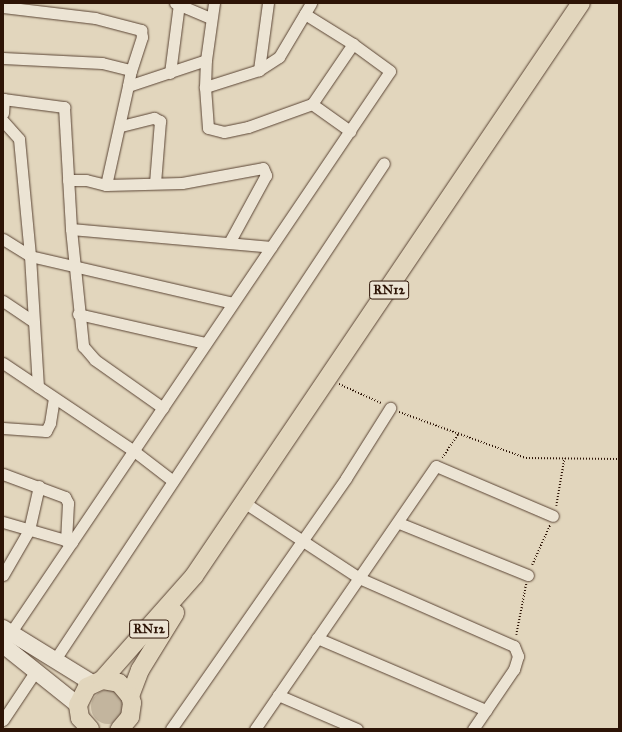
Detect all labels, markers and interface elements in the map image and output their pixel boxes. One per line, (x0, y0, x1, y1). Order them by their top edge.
road number: RN12 (369, 279, 409, 301)
road number: RN12 (129, 618, 169, 640)

